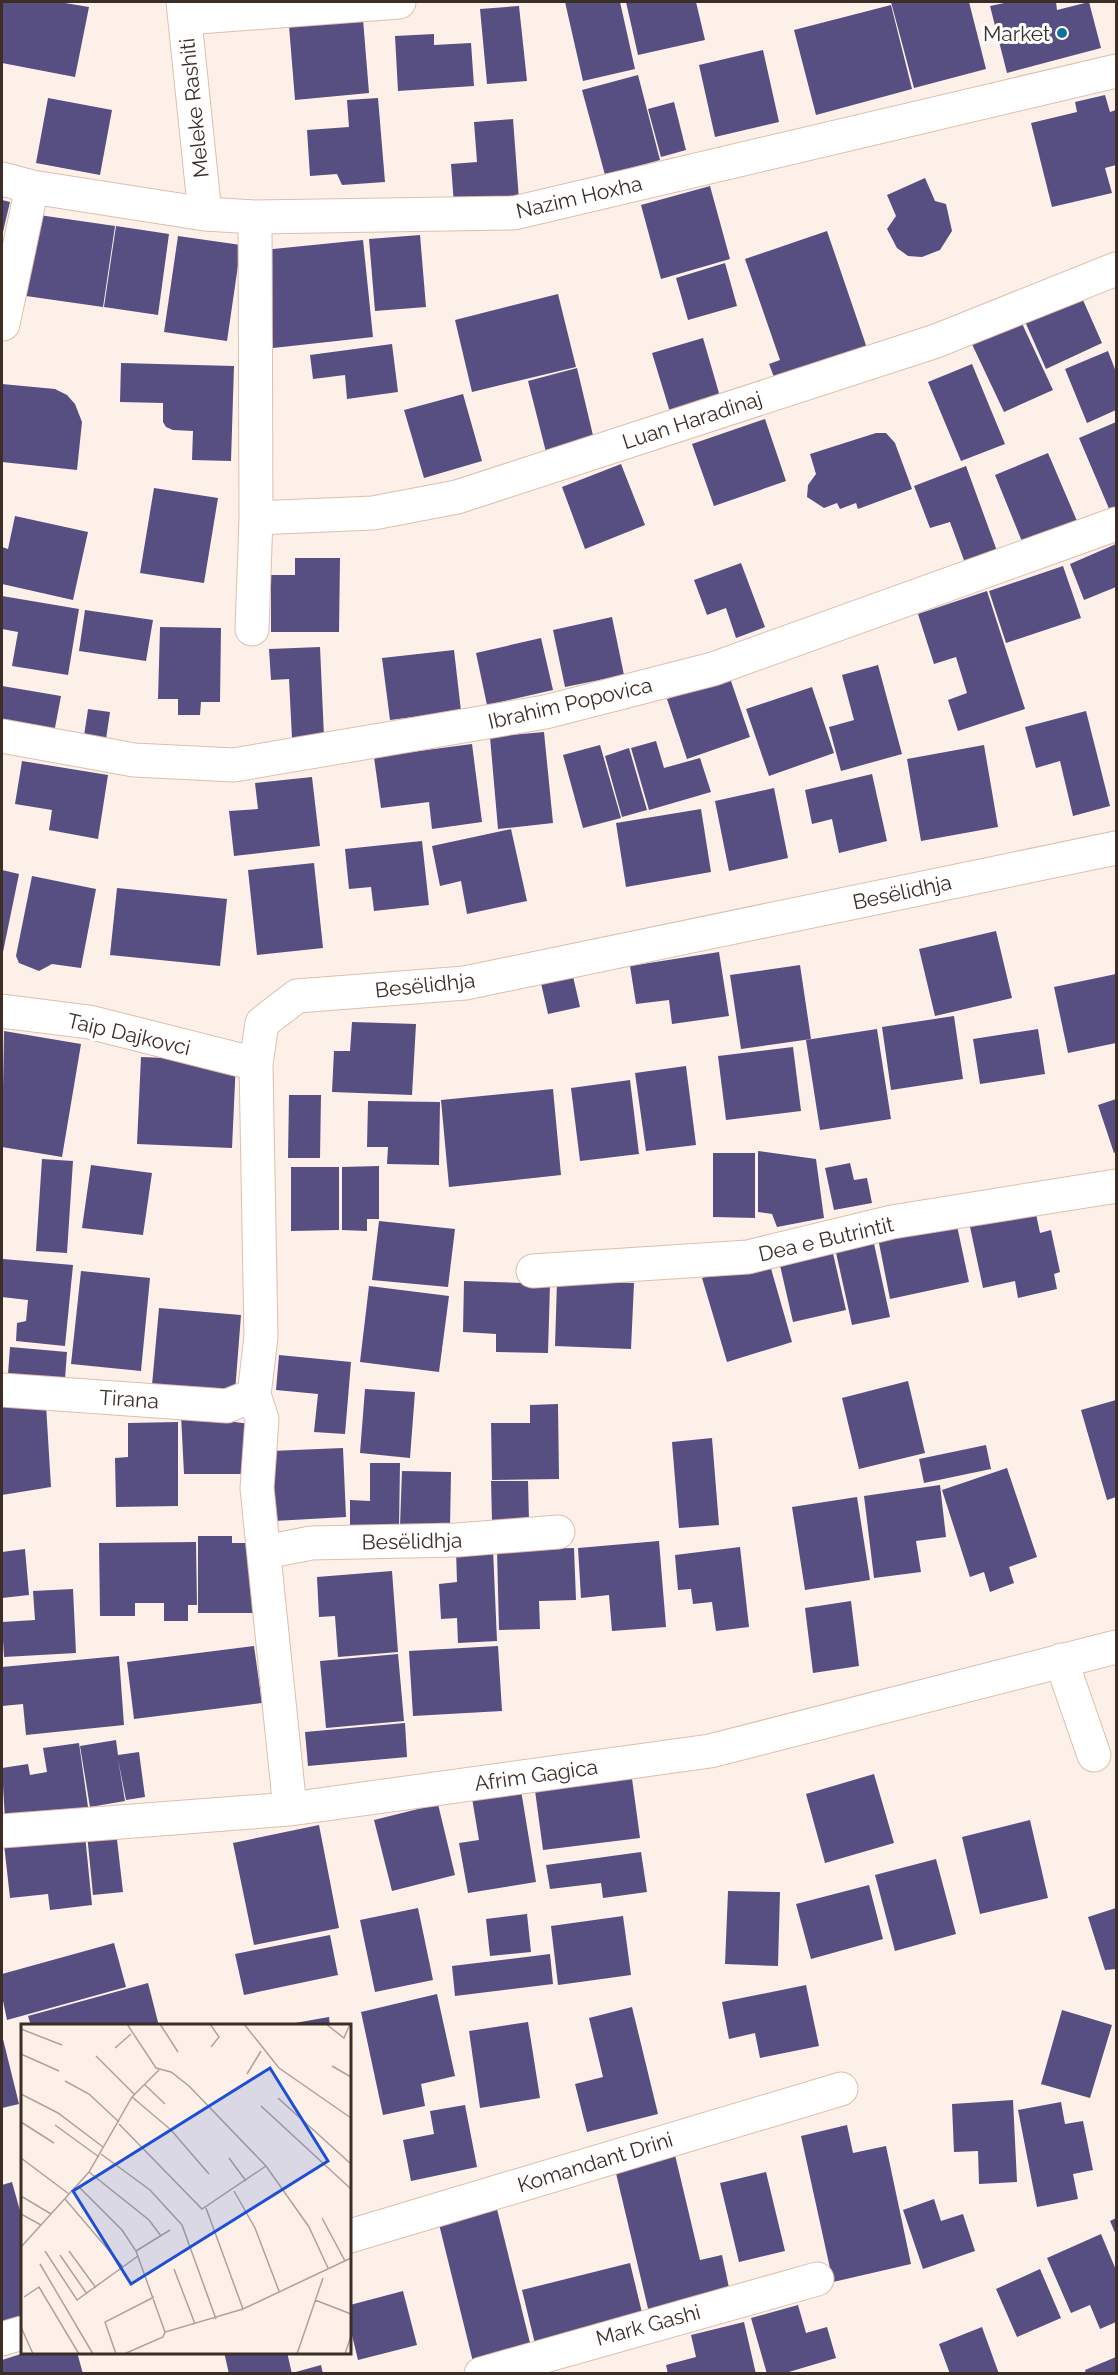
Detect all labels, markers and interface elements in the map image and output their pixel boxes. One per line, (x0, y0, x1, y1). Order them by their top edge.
place label: Market (983, 21, 1050, 46)
marker: Market (1055, 26, 1069, 40)
street label: Meleke Rashiti (174, 37, 214, 179)
street label: Nazim Hoxha (513, 170, 645, 224)
street label: Luan Haradinaj (619, 386, 765, 454)
street label: Ibrahim Popovica (486, 672, 654, 734)
street label: Besëlidhja (850, 869, 954, 915)
street label: Besëlidhja (374, 967, 476, 1003)
street label: Taip Dajkovci (65, 1008, 193, 1060)
street label: Dea e Butrintit (756, 1211, 896, 1267)
street label: Tirana (98, 1384, 160, 1414)
street label: Besëlidhja (362, 1528, 462, 1554)
street label: Afrim Gagica (473, 1754, 599, 1796)
inset map (21, 2024, 351, 2354)
street label: Komandant Drini (514, 2126, 676, 2198)
street label: Mark Gashi (593, 2299, 703, 2351)

